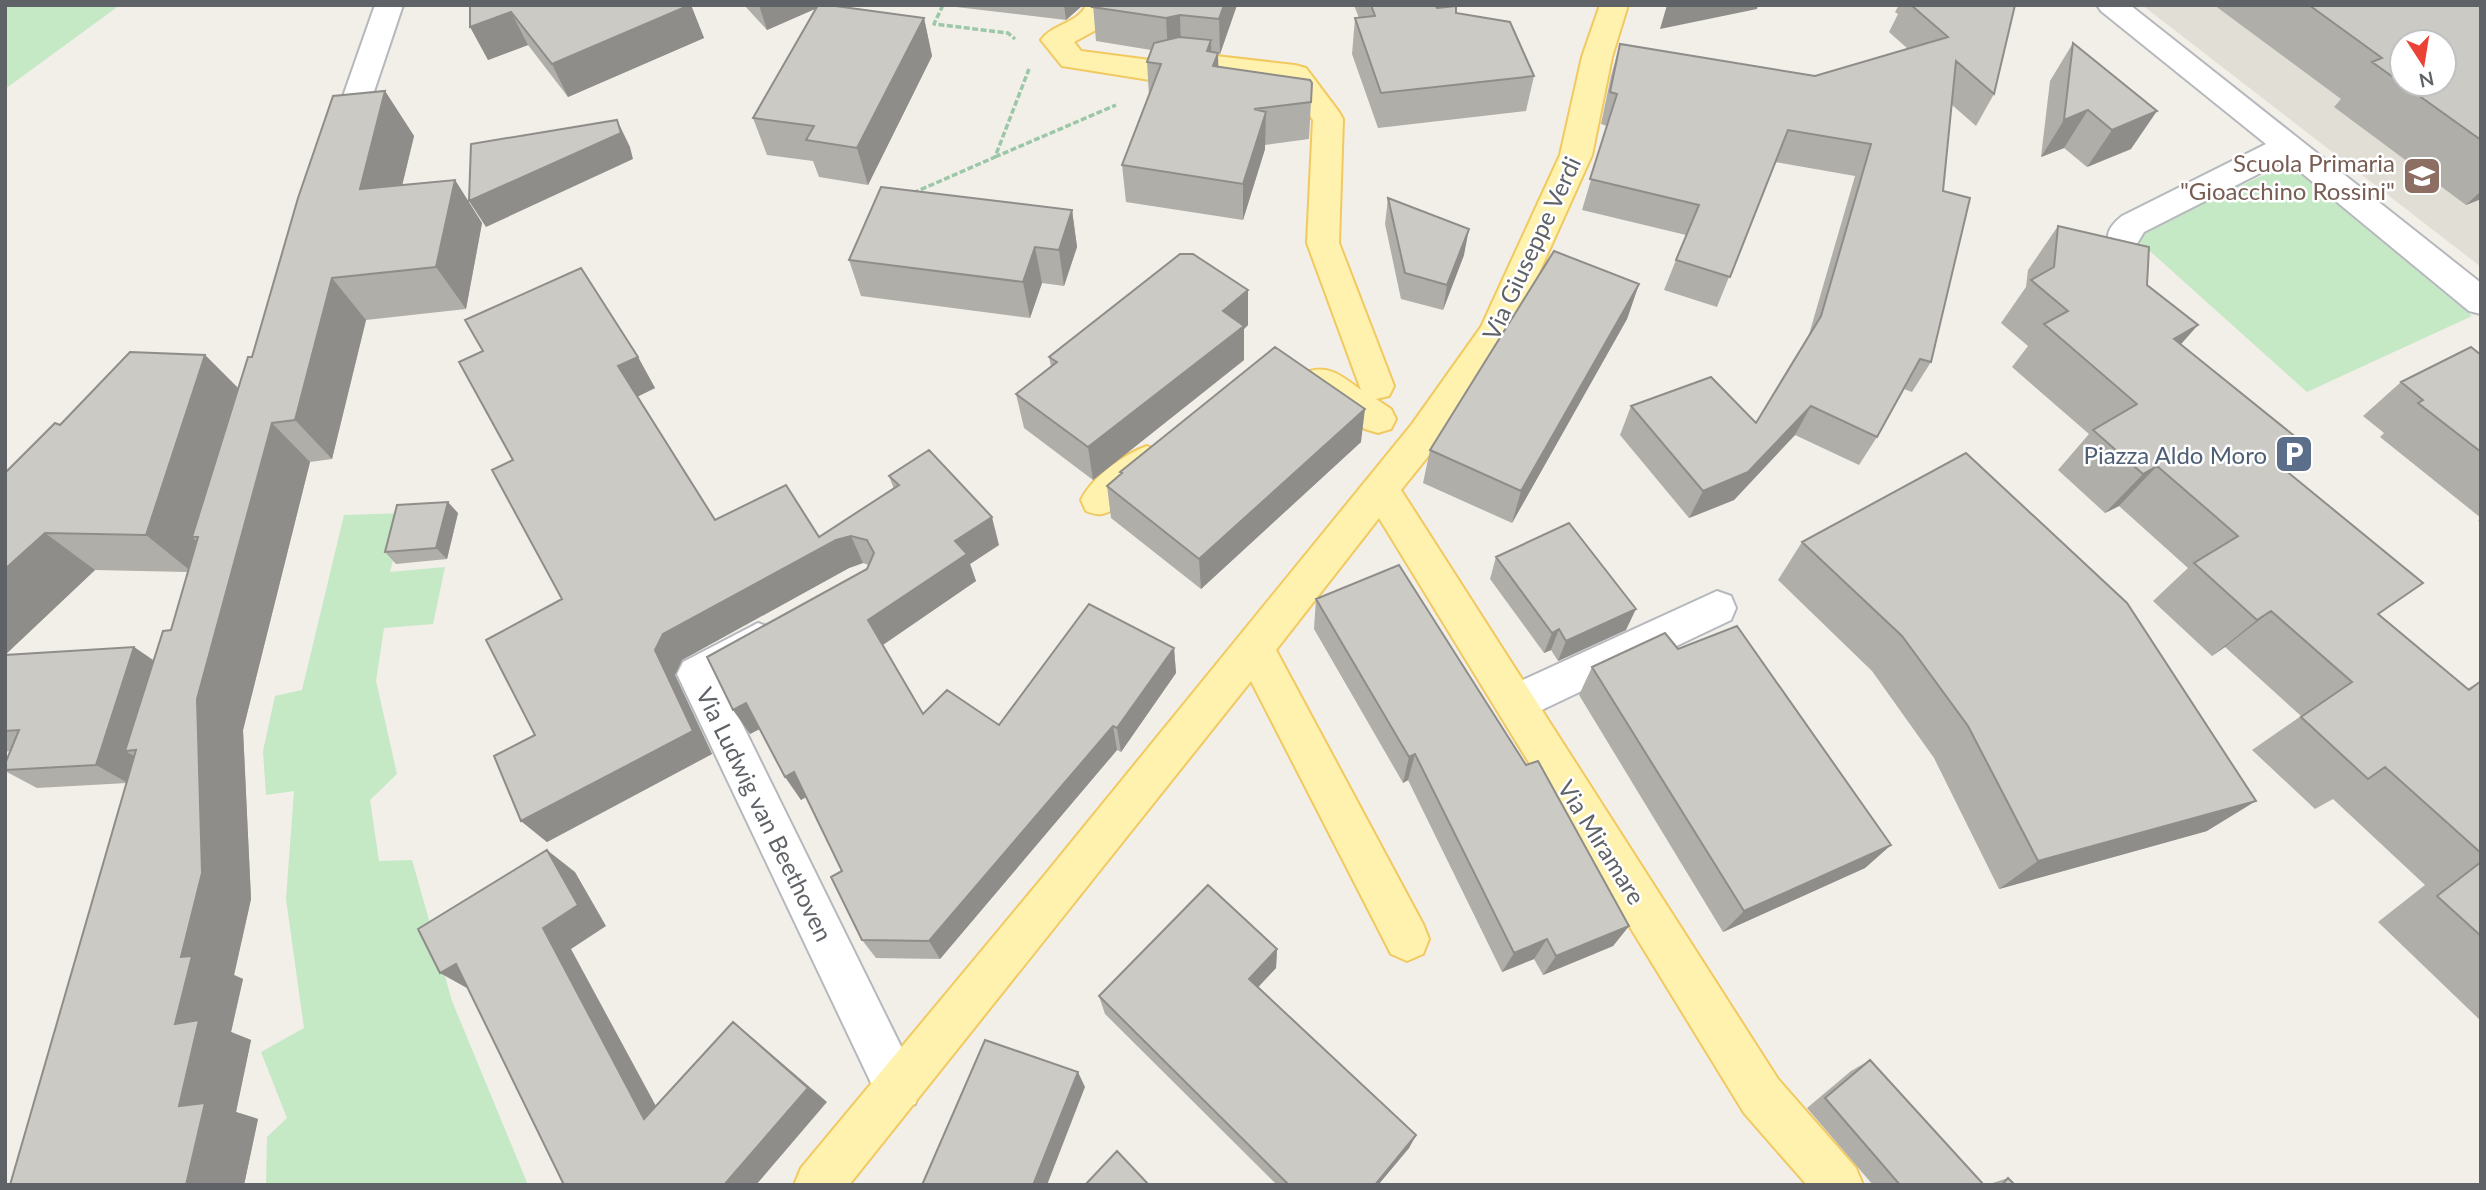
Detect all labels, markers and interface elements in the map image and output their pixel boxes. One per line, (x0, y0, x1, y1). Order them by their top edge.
north arrow (2388, 28, 2458, 98)
text: N (2417, 67, 2436, 93)
place label: Scuola Primaria "Gioacchino Rossini" (2180, 148, 2395, 205)
street label: Via Giuseppe Verdi (1476, 152, 1586, 344)
school or university icon: Scuola Primaria "Gioacchino Rossini" (2401, 155, 2443, 197)
parking icon: Piazza Aldo Moro (2273, 433, 2315, 475)
place label: Piazza Aldo Moro (2084, 440, 2267, 469)
street label: Via Ludwig van Beethoven (691, 682, 839, 946)
street label: Via Miramare (1552, 775, 1652, 909)

